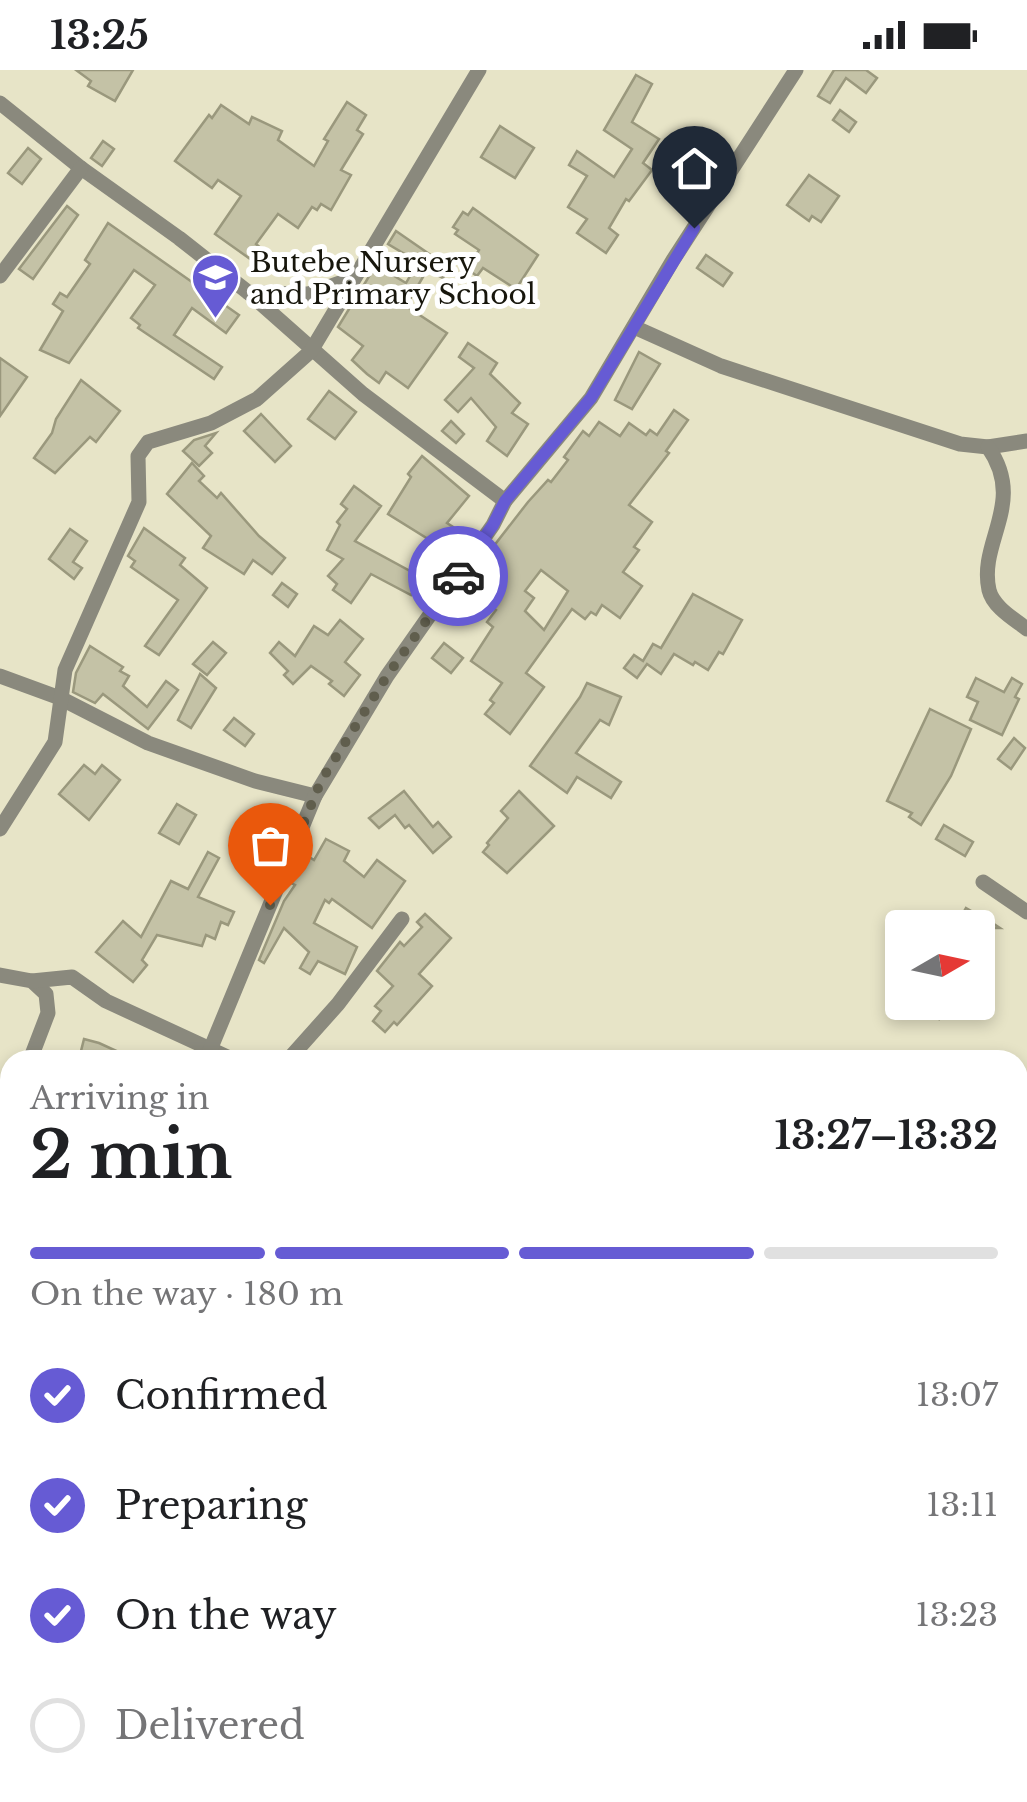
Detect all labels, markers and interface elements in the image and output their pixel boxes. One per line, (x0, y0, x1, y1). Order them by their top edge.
text: 13:25 (50, 12, 149, 59)
pin (652, 126, 737, 229)
icon: home (667, 141, 722, 196)
place label: Butebe Nursery and Primary School (250, 245, 536, 312)
school or university icon: Butebe Nursery and Primary School (189, 252, 241, 320)
courier (408, 526, 508, 626)
icon: car (431, 549, 486, 604)
pin (228, 803, 313, 906)
icon: bag (243, 818, 298, 873)
north arrow (885, 910, 995, 1020)
map controls (885, 910, 995, 1020)
text: Arriving in (30, 1078, 209, 1118)
text: 13:27–13:32 (775, 1112, 998, 1159)
text: 2 min (30, 1115, 232, 1196)
text: On the way · 180 m (30, 1274, 343, 1314)
icon: check (30, 1368, 85, 1423)
text: Confirmed (115, 1372, 328, 1419)
text: 13:07 (916, 1375, 998, 1415)
icon: check (30, 1478, 85, 1533)
text: Preparing (115, 1482, 307, 1529)
text: 13:11 (926, 1485, 998, 1525)
icon: check (30, 1588, 85, 1643)
text: On the way (115, 1592, 337, 1639)
text: 13:23 (915, 1595, 998, 1635)
text: Delivered (115, 1702, 305, 1749)

